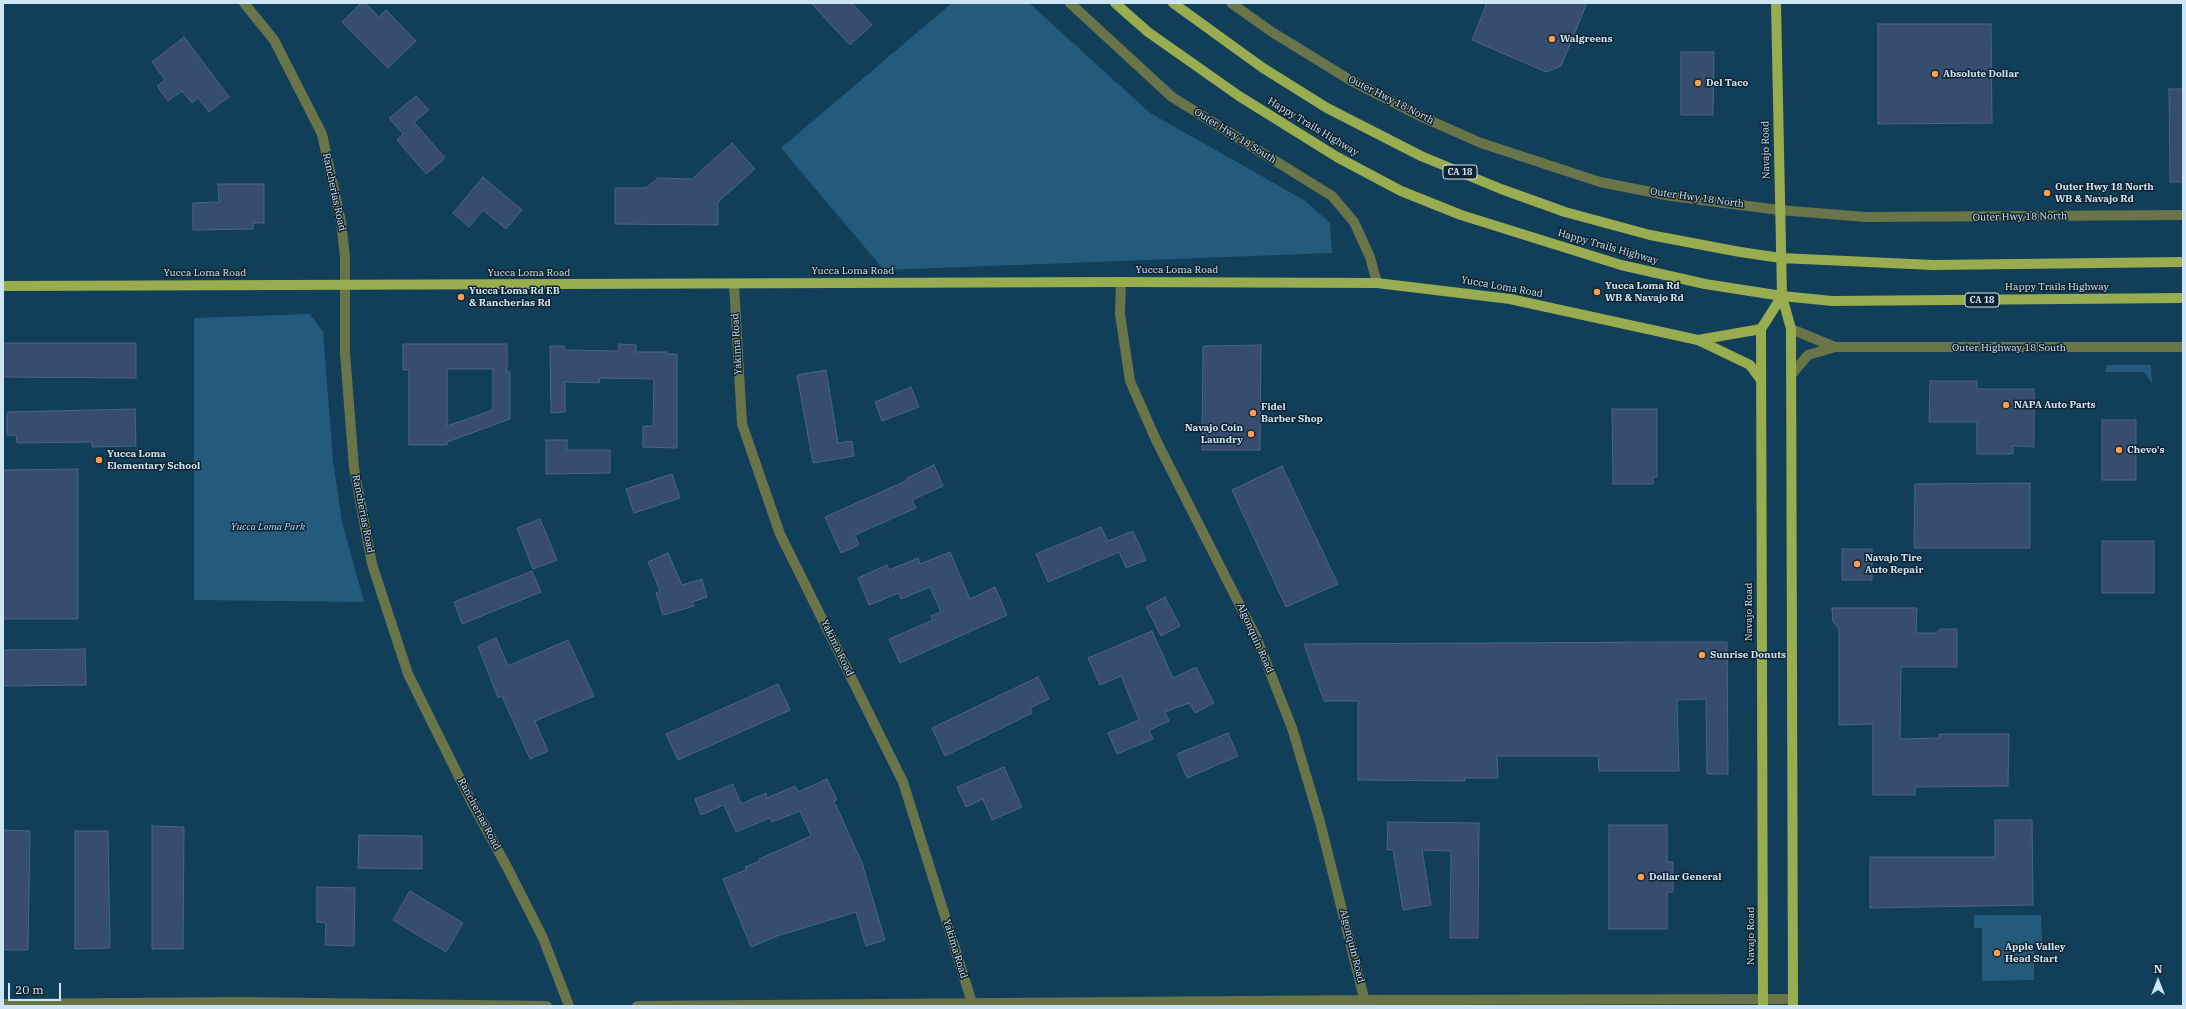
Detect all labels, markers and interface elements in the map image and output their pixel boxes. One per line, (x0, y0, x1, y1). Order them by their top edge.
place label: Walgreens (1560, 33, 1613, 45)
marker: Walgreens (1547, 34, 1557, 44)
place label: Absolute Dollar (1943, 68, 2019, 80)
marker: Absolute Dollar (1930, 69, 1940, 79)
street label: Outer Hwy 18 North (1346, 73, 1436, 127)
place label: Del Taco (1706, 77, 1748, 89)
marker: Del Taco (1693, 78, 1703, 88)
street label: Happy Trails Highway (1265, 95, 1361, 159)
street label: Outer Hwy 18 South (1192, 106, 1278, 166)
street label: Navajo Road (1759, 121, 1773, 179)
street label: Rancherias Road (320, 152, 348, 232)
road number: CA 18 (1443, 165, 1477, 179)
place label: Outer Hwy 18 North WB & Navajo Rd (2055, 181, 2154, 204)
street label: Outer Hwy 18 North (1649, 185, 1745, 211)
marker: Outer Hwy 18 North WB & Navajo Rd (2042, 188, 2052, 198)
street label: Outer Hwy 18 North (1973, 210, 2067, 224)
street label: Happy Trails Highway (1556, 227, 1660, 267)
street label: Yucca Loma Road (1136, 264, 1218, 276)
street label: Yucca Loma Road (812, 265, 894, 277)
street label: Yucca Loma Road (164, 267, 246, 279)
street label: Yucca Loma Road (488, 267, 570, 279)
street label: Yucca Loma Road (1460, 274, 1544, 300)
place label: Yucca Loma Rd WB & Navajo Rd (1605, 280, 1684, 304)
street label: Happy Trails Highway (2005, 281, 2109, 293)
place label: Yucca Loma Rd EB & Rancherias Rd (469, 285, 560, 308)
marker: Yucca Loma Rd WB & Navajo Rd (1592, 287, 1602, 297)
marker: Yucca Loma Rd EB & Rancherias Rd (456, 292, 466, 302)
road number: CA 18 (1965, 293, 1999, 307)
street label: Yakima Road (729, 313, 745, 375)
street label: Outer Highway 18 South (1952, 342, 2066, 354)
place label: NAPA Auto Parts (2014, 399, 2096, 411)
marker: NAPA Auto Parts (2001, 400, 2011, 410)
place label: Fidel Barber Shop (1261, 401, 1323, 424)
marker: Fidel Barber Shop (1248, 408, 1258, 418)
place label: Navajo Coin Laundry (1185, 422, 1243, 446)
marker: Navajo Coin Laundry (1246, 429, 1256, 439)
place label: Chevo's (2127, 444, 2165, 456)
marker: Chevo's (2114, 445, 2124, 455)
place label: Yucca Loma Elementary School (107, 448, 200, 472)
marker: Yucca Loma Elementary School (94, 455, 104, 465)
street label: Rancherias Road (350, 474, 376, 554)
park label: Yucca Loma Park (231, 521, 305, 533)
place label: Navajo Tire Auto Repair (1865, 552, 1923, 576)
marker: Navajo Tire Auto Repair (1852, 559, 1862, 569)
street label: Navajo Road (1743, 583, 1755, 641)
street label: Algonquin Road (1234, 601, 1276, 675)
street label: Yakima Road (818, 618, 856, 678)
place label: Sunrise Donuts (1710, 649, 1786, 661)
marker: Sunrise Donuts (1697, 650, 1707, 660)
street label: Rancherias Road (455, 776, 503, 852)
place label: Dollar General (1649, 871, 1721, 883)
marker: Dollar General (1636, 872, 1646, 882)
street label: Navajo Road (1745, 907, 1757, 965)
street label: Algonquin Road (1337, 908, 1367, 984)
street label: Yakima Road (940, 918, 970, 980)
place label: Apple Valley Head Start (2005, 941, 2065, 964)
marker: Apple Valley Head Start (1992, 948, 2002, 958)
north arrow (2138, 961, 2178, 1001)
text: N (2154, 962, 2162, 976)
scale bar (10, 975, 63, 1001)
text: 20 m (15, 982, 44, 997)

